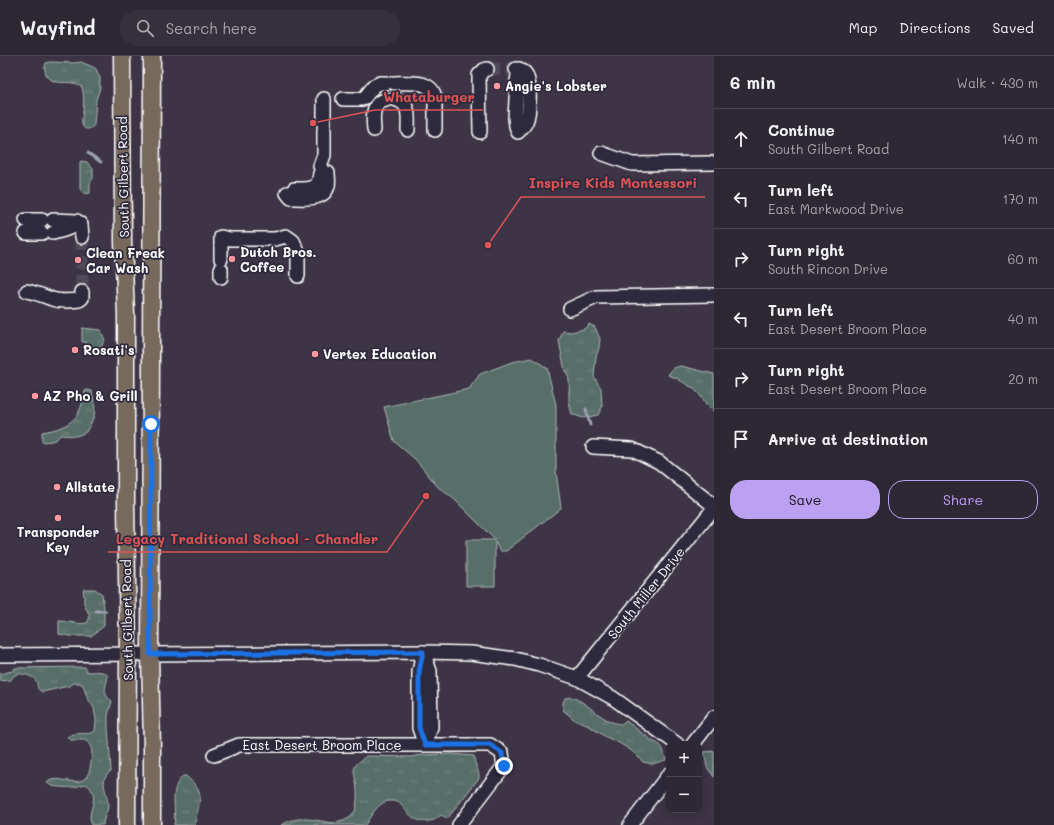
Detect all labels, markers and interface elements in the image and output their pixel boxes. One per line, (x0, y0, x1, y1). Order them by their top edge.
search box (120, 10, 400, 46)
text: Wayfind (20, 15, 96, 40)
icon: search (134, 17, 156, 39)
text: Search here (166, 18, 257, 38)
text: Map (849, 18, 877, 37)
text: Directions (899, 18, 970, 37)
text: Saved (992, 18, 1034, 37)
text: 6 min (730, 71, 775, 93)
text: Walk · 430 m (957, 74, 1038, 91)
place label: Angie's Lobster (505, 77, 607, 94)
marker: Angie's Lobster (492, 81, 502, 91)
callout: Whataburger (375, 84, 483, 110)
text: Whataburger (383, 87, 475, 106)
street label: South Gilbert Road (113, 116, 132, 238)
text: Continue (768, 120, 835, 140)
icon: ahead (730, 128, 752, 150)
text: 140 m (1002, 130, 1038, 147)
text: South Gilbert Road (768, 140, 889, 157)
callout: Inspire Kids Montessori (521, 171, 705, 197)
text: Inspire Kids Montessori (529, 173, 697, 192)
text: Turn left (768, 180, 833, 200)
icon: left (730, 188, 752, 210)
text: 170 m (1002, 190, 1038, 207)
text: East Markwood Drive (768, 200, 904, 217)
text: Turn right (768, 240, 845, 260)
place label: Dutch Bros. Coffee (240, 243, 317, 275)
place label: Clean Freak Car Wash (86, 244, 165, 276)
icon: right (730, 248, 752, 270)
text: 60 m (1008, 250, 1038, 267)
marker: Dutch Bros. Coffee (227, 254, 237, 264)
marker: Clean Freak Car Wash (73, 255, 83, 265)
text: South Rincon Drive (768, 260, 888, 277)
text: Turn left (768, 300, 833, 320)
icon: left (730, 308, 752, 330)
text: 40 m (1008, 310, 1038, 327)
text: East Desert Broom Place (768, 320, 927, 337)
place label: Rosati's (83, 341, 135, 358)
marker: Rosati's (70, 345, 80, 355)
place label: Vertex Education (323, 345, 436, 362)
marker: Vertex Education (310, 349, 320, 359)
text: Turn right (768, 360, 845, 380)
icon: right (730, 368, 752, 390)
text: 20 m (1008, 370, 1038, 387)
text: East Desert Broom Place (768, 380, 927, 397)
place label: AZ Pho & Grill (43, 387, 138, 404)
marker: AZ Pho & Grill (30, 391, 40, 401)
route start (142, 415, 160, 433)
icon: arrive (730, 428, 752, 450)
text: Arrive at destination (768, 429, 928, 449)
place label: Allstate (65, 478, 115, 495)
button: Save (730, 480, 880, 519)
button: Share (888, 480, 1038, 519)
marker: Allstate (52, 482, 62, 492)
marker: Transponder Key (53, 513, 63, 523)
place label: Transponder Key (17, 523, 100, 556)
callout: Legacy Traditional School - Chandler (108, 526, 387, 552)
text: Legacy Traditional School - Chandler (116, 529, 378, 548)
street label: South Miller Drive (603, 543, 688, 642)
street label: South Gilbert Road (117, 559, 136, 681)
street label: East Desert Broom Place (242, 736, 402, 753)
map controls (666, 741, 702, 813)
button: + (666, 741, 702, 777)
route end (495, 757, 513, 775)
button: − (666, 777, 702, 813)

